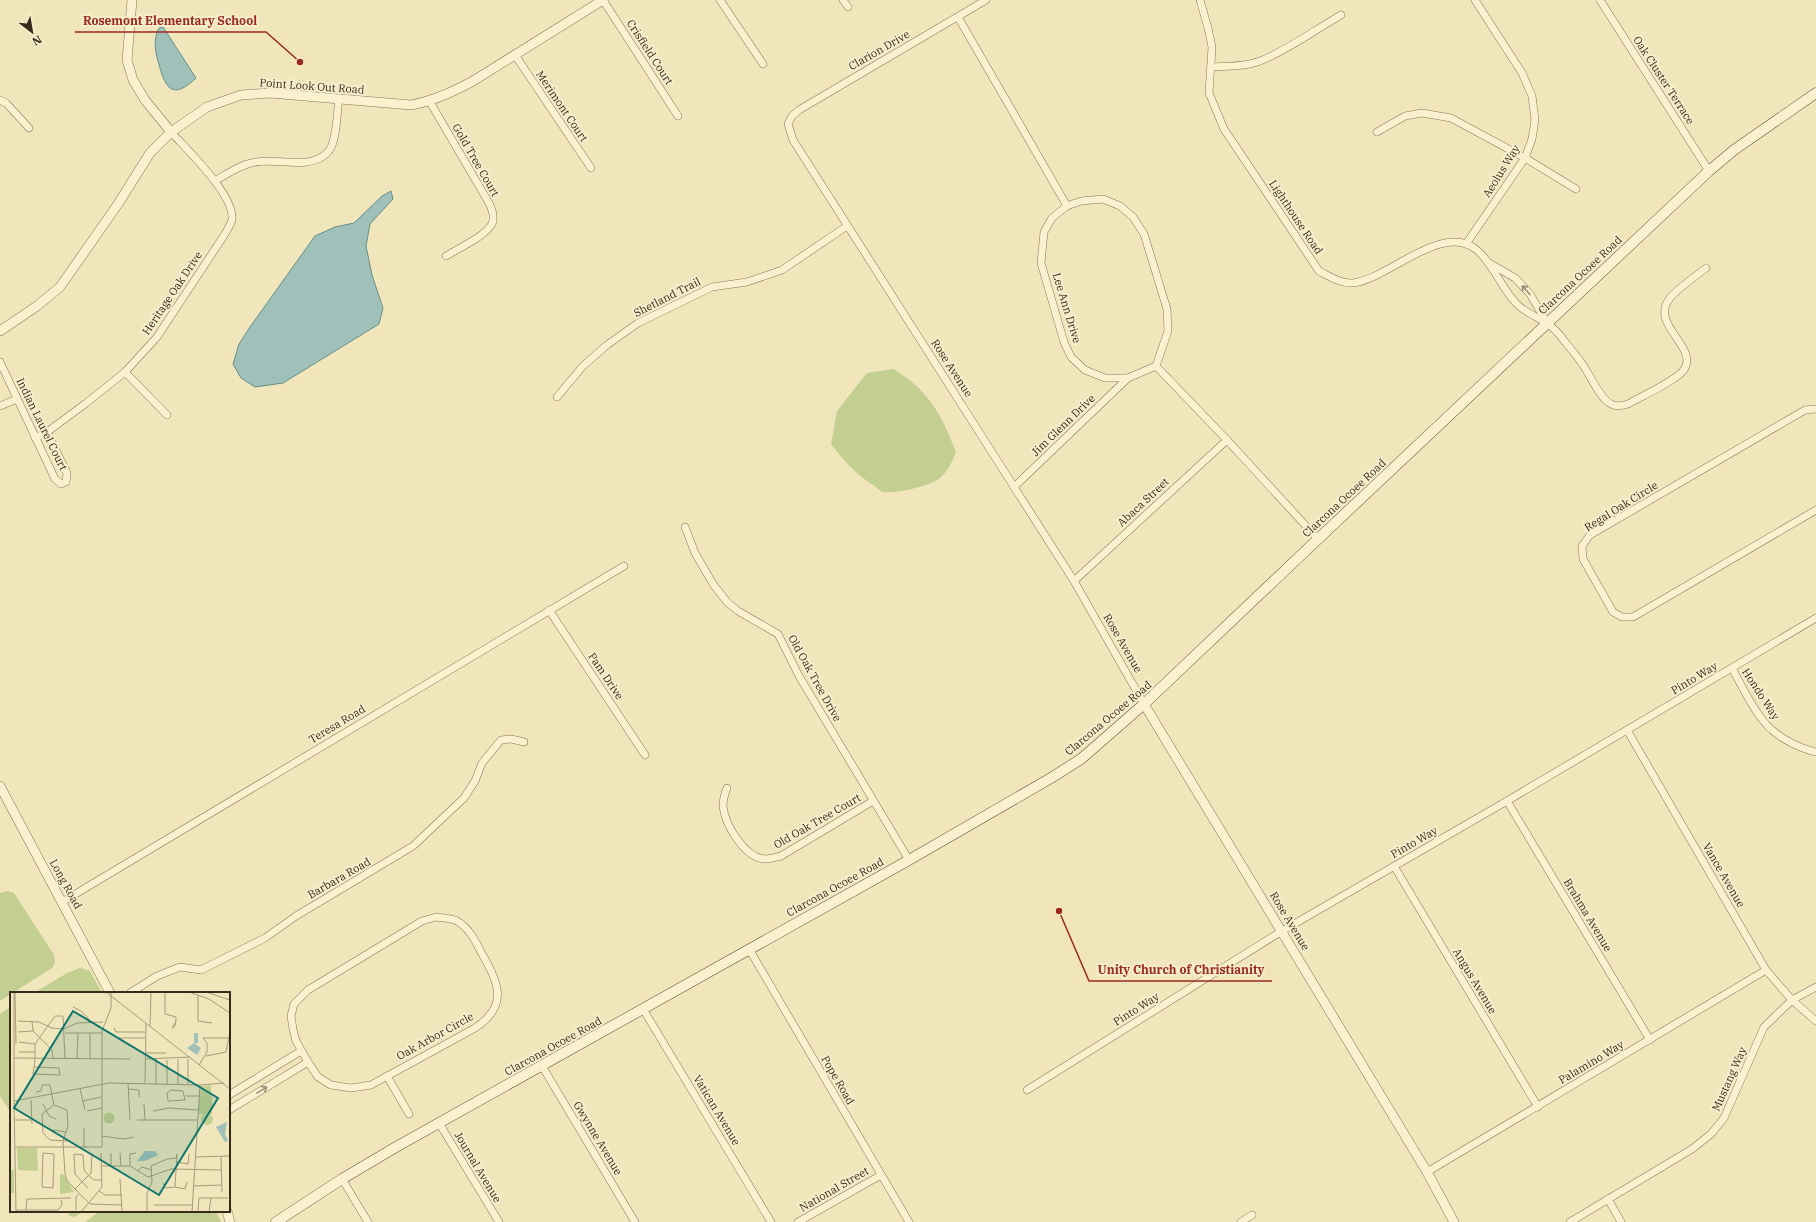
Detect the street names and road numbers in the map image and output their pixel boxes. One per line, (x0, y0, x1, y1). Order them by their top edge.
street label: Crisfield Court (624, 17, 676, 87)
street label: Clarion Drive (846, 27, 912, 73)
street label: Oak Cluster Terrace (1630, 33, 1698, 127)
street label: Merimont Court (533, 68, 591, 144)
street label: Point Look Out Road (259, 75, 365, 97)
street label: Gold Tree Court (449, 121, 503, 199)
street label: Aeolus Way (1479, 142, 1523, 200)
street label: Lighthouse Road (1266, 177, 1326, 257)
street label: Clarcona Ocoee Road (1535, 232, 1625, 317)
street label: Heritage Oak Drive (139, 248, 205, 337)
street label: Lee Ann Drive (1050, 271, 1084, 345)
street label: Shetland Trail (631, 274, 703, 320)
street label: Rose Avenue (928, 337, 976, 400)
street label: Indian Laurel Court (13, 375, 71, 473)
street label: Jim Glenn Drive (1028, 391, 1098, 459)
street label: Clarcona Ocoee Road (1299, 455, 1389, 540)
street label: Abaca Street (1114, 475, 1172, 529)
street label: Regal Oak Circle (1582, 478, 1660, 534)
street label: Rose Avenue (1100, 611, 1146, 675)
street label: Old Oak Tree Drive (785, 632, 845, 724)
street label: Pam Drive (585, 650, 627, 702)
street label: Pinto Way (1668, 659, 1720, 697)
street label: Hondo Way (1739, 665, 1783, 723)
street label: Clarcona Ocoee Road (1062, 677, 1154, 758)
street label: Teresa Road (306, 701, 368, 746)
street label: Old Oak Tree Court (771, 790, 863, 852)
street label: Pinto Way (1388, 823, 1440, 861)
street label: Vance Avenue (1700, 840, 1748, 910)
street label: Barbara Road (305, 854, 373, 902)
street label: Clarcona Ocoee Road (784, 854, 886, 920)
street label: Long Road (47, 857, 85, 912)
street label: Brahma Avenue (1561, 876, 1615, 954)
street label: Rose Avenue (1267, 889, 1313, 953)
street label: Angus Avenue (1450, 946, 1500, 1016)
street label: Pinto Way (1110, 989, 1162, 1029)
street label: Oak Arbor Circle (394, 1009, 476, 1063)
street label: Clarcona Ocoee Road (502, 1013, 604, 1079)
street label: Palamino Way (1556, 1037, 1626, 1087)
street label: Mustang Way (1709, 1045, 1749, 1113)
street label: Pope Road (818, 1053, 858, 1107)
street label: Vatican Avenue (690, 1072, 744, 1148)
street label: Gwynne Avenue (570, 1099, 626, 1178)
street label: Journal Avenue (451, 1129, 505, 1205)
street label: National Street (797, 1163, 871, 1214)

